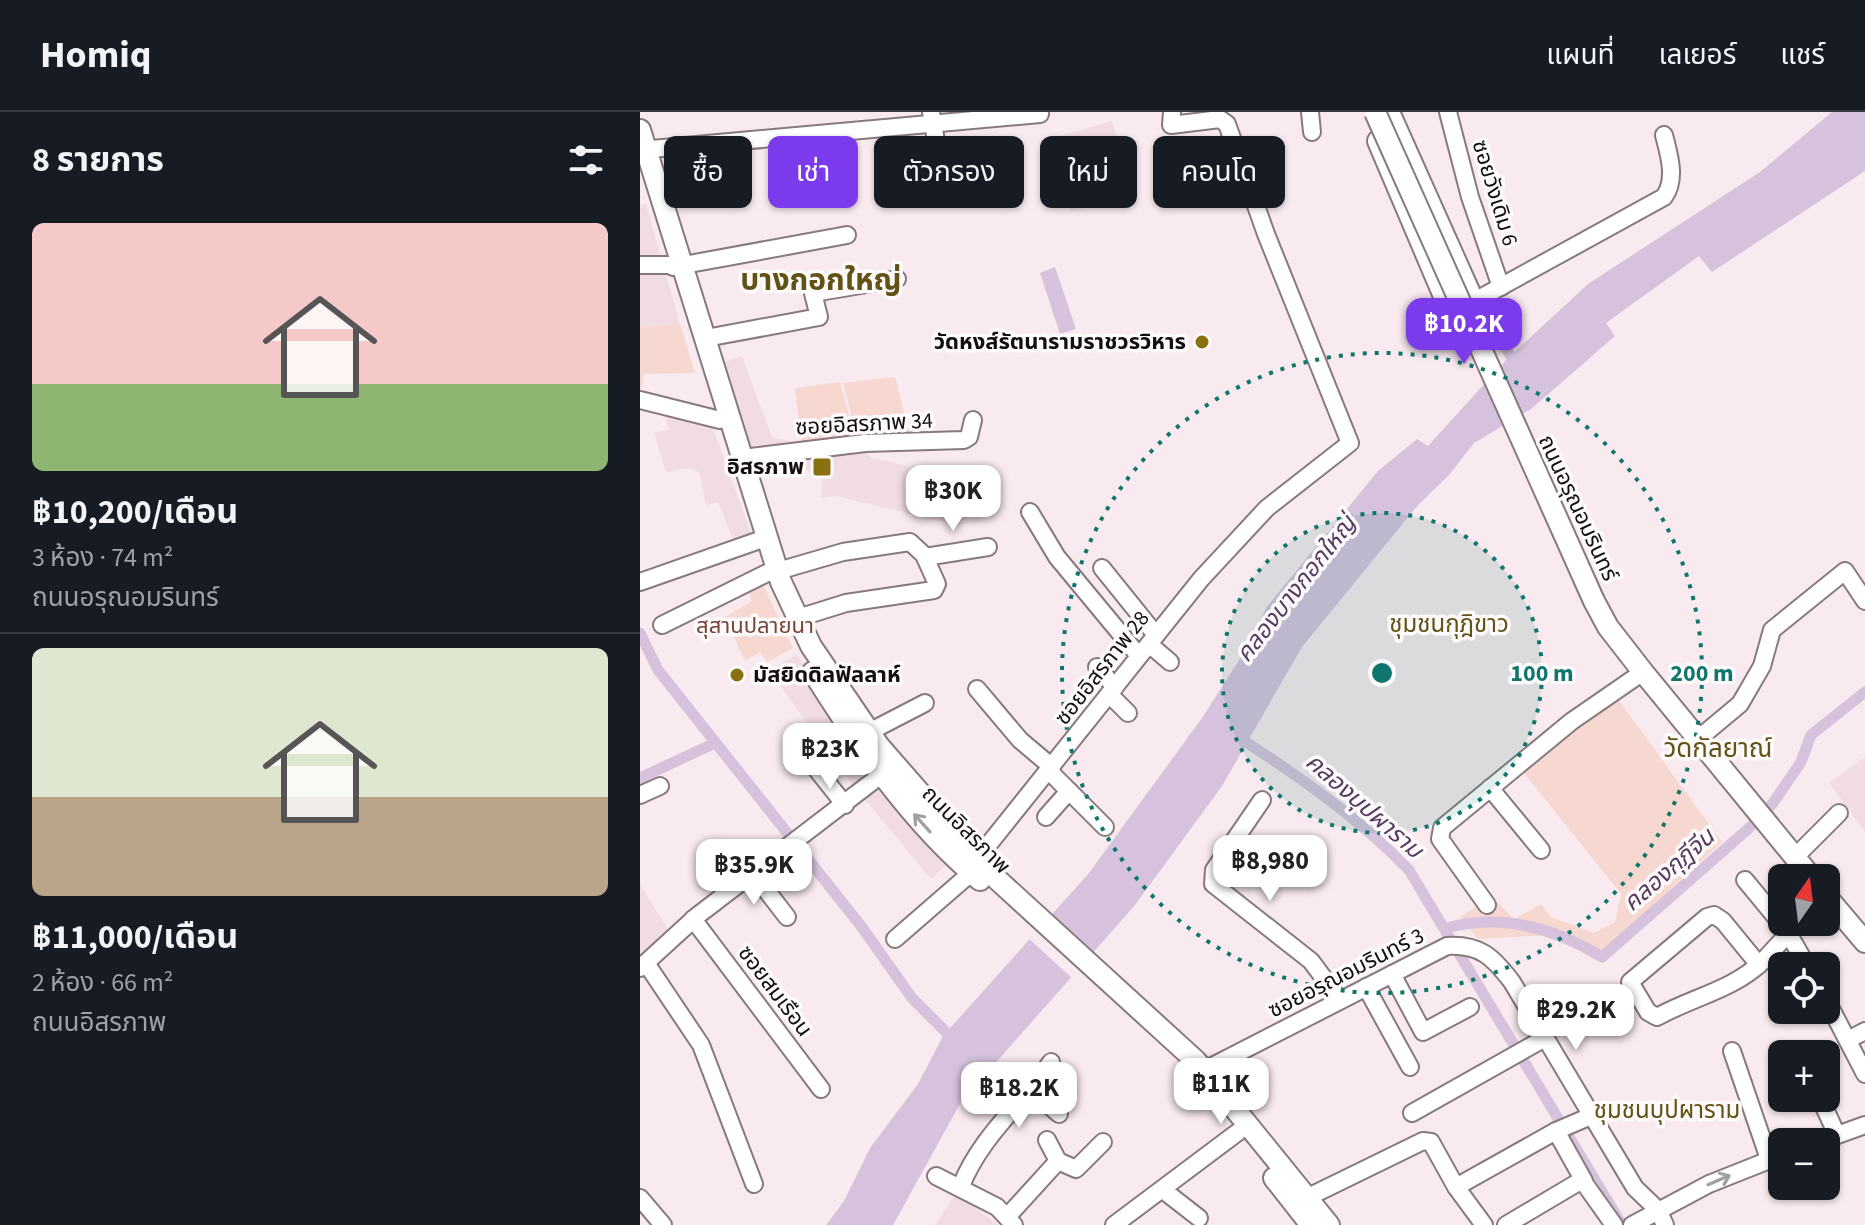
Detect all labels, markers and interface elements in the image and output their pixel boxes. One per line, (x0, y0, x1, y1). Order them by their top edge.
text: Homiq (40, 28, 152, 82)
text: แผนที่ (1546, 35, 1615, 75)
text: เลเยอร์ (1659, 35, 1736, 75)
text: แชร์ (1780, 35, 1825, 75)
text: 8 รายการ (32, 136, 164, 185)
chip: ซื้อ (664, 136, 752, 208)
chip: เช่า (768, 136, 858, 208)
chip: ตัวกรอง (874, 136, 1024, 208)
chip: ใหม่ (1040, 136, 1137, 208)
chip: คอนโด (1153, 136, 1285, 208)
street label: ซอยวังเดิม 6 (1464, 136, 1526, 250)
icon: filters (564, 138, 608, 182)
district label: บางกอกใหญ่ (740, 259, 902, 302)
icon: home (248, 275, 392, 419)
pin: ฿10.2K (1399, 298, 1529, 366)
text: ฿10.2K (1424, 305, 1504, 342)
place label: วัดหงส์รัตนารามราชวรวิหาร (934, 326, 1186, 358)
marker: วัดหงส์รัตนารามราชวรวิหาร (1193, 333, 1211, 351)
street label: ซอยอิสรภาพ 34 (794, 404, 934, 444)
street label: ถนนอรุณอมรินทร์ (1530, 430, 1626, 587)
place label: อิสรภาพ (727, 451, 804, 483)
marker: อิสรภาพ (811, 456, 833, 478)
pin: ฿30K (906, 465, 1000, 533)
text: ฿30K (924, 472, 982, 509)
text: ฿10,200/เดือน (32, 488, 238, 537)
water label: คลองบางกอกใหญ่ (1228, 506, 1366, 670)
text: 3 ห้อง · 74 m² (32, 539, 173, 576)
text: ถนนอรุณอมรินทร์ (32, 579, 219, 616)
street label: ซอยอิสรภาพ 28 (1047, 604, 1157, 732)
district label: ชุมชนกุฎิขาว (1389, 607, 1509, 642)
park label: สุสานปลายนา (696, 610, 814, 642)
text: 100 m (1510, 656, 1574, 691)
text: 200 m (1670, 656, 1734, 691)
place label: มัสยิดดิลฟัลลาห์ (753, 659, 901, 691)
centre of rings (1368, 659, 1396, 687)
marker: มัสยิดดิลฟัลลาห์ (728, 666, 746, 684)
icon: home (248, 700, 392, 844)
pin: ฿23K (783, 723, 877, 791)
text: ฿23K (801, 730, 859, 767)
district label: วัดกัลยาณ์ (1664, 730, 1772, 767)
water label: คลองบุปผาราม (1298, 745, 1432, 868)
street label: ถนนอิสรภาพ (915, 779, 1017, 881)
one-way arrow (913, 814, 931, 834)
water label: คลองกุฎีจีน (1615, 819, 1724, 920)
pin: ฿8,980 (1205, 835, 1335, 903)
pin: ฿35.9K (689, 839, 819, 907)
text: ฿8,980 (1231, 842, 1309, 879)
text: ฿35.9K (714, 846, 794, 883)
north arrow (1768, 864, 1840, 936)
map controls (1768, 864, 1840, 1200)
text: ฿11,000/เดือน (32, 913, 238, 962)
street label: ซอยอรุณอมรินทร์ 3 (1262, 920, 1430, 1026)
street label: ซอยสมเรือน (730, 939, 820, 1043)
button: locate (1768, 952, 1840, 1024)
text: 2 ห้อง · 66 m² (32, 964, 173, 1001)
pin: ฿29.2K (1511, 984, 1641, 1052)
text: ฿29.2K (1536, 991, 1616, 1028)
text: ถนนอิสรภาพ (32, 1004, 166, 1041)
button: + (1768, 1040, 1840, 1112)
pin: ฿11K (1174, 1058, 1268, 1126)
pin: ฿18.2K (954, 1062, 1084, 1130)
text: ฿11K (1192, 1065, 1250, 1102)
text: ฿18.2K (979, 1069, 1059, 1106)
district label: ชุมชนบุปผาราม (1594, 1093, 1740, 1128)
button: − (1768, 1128, 1840, 1200)
one-way arrow (1706, 1172, 1731, 1187)

